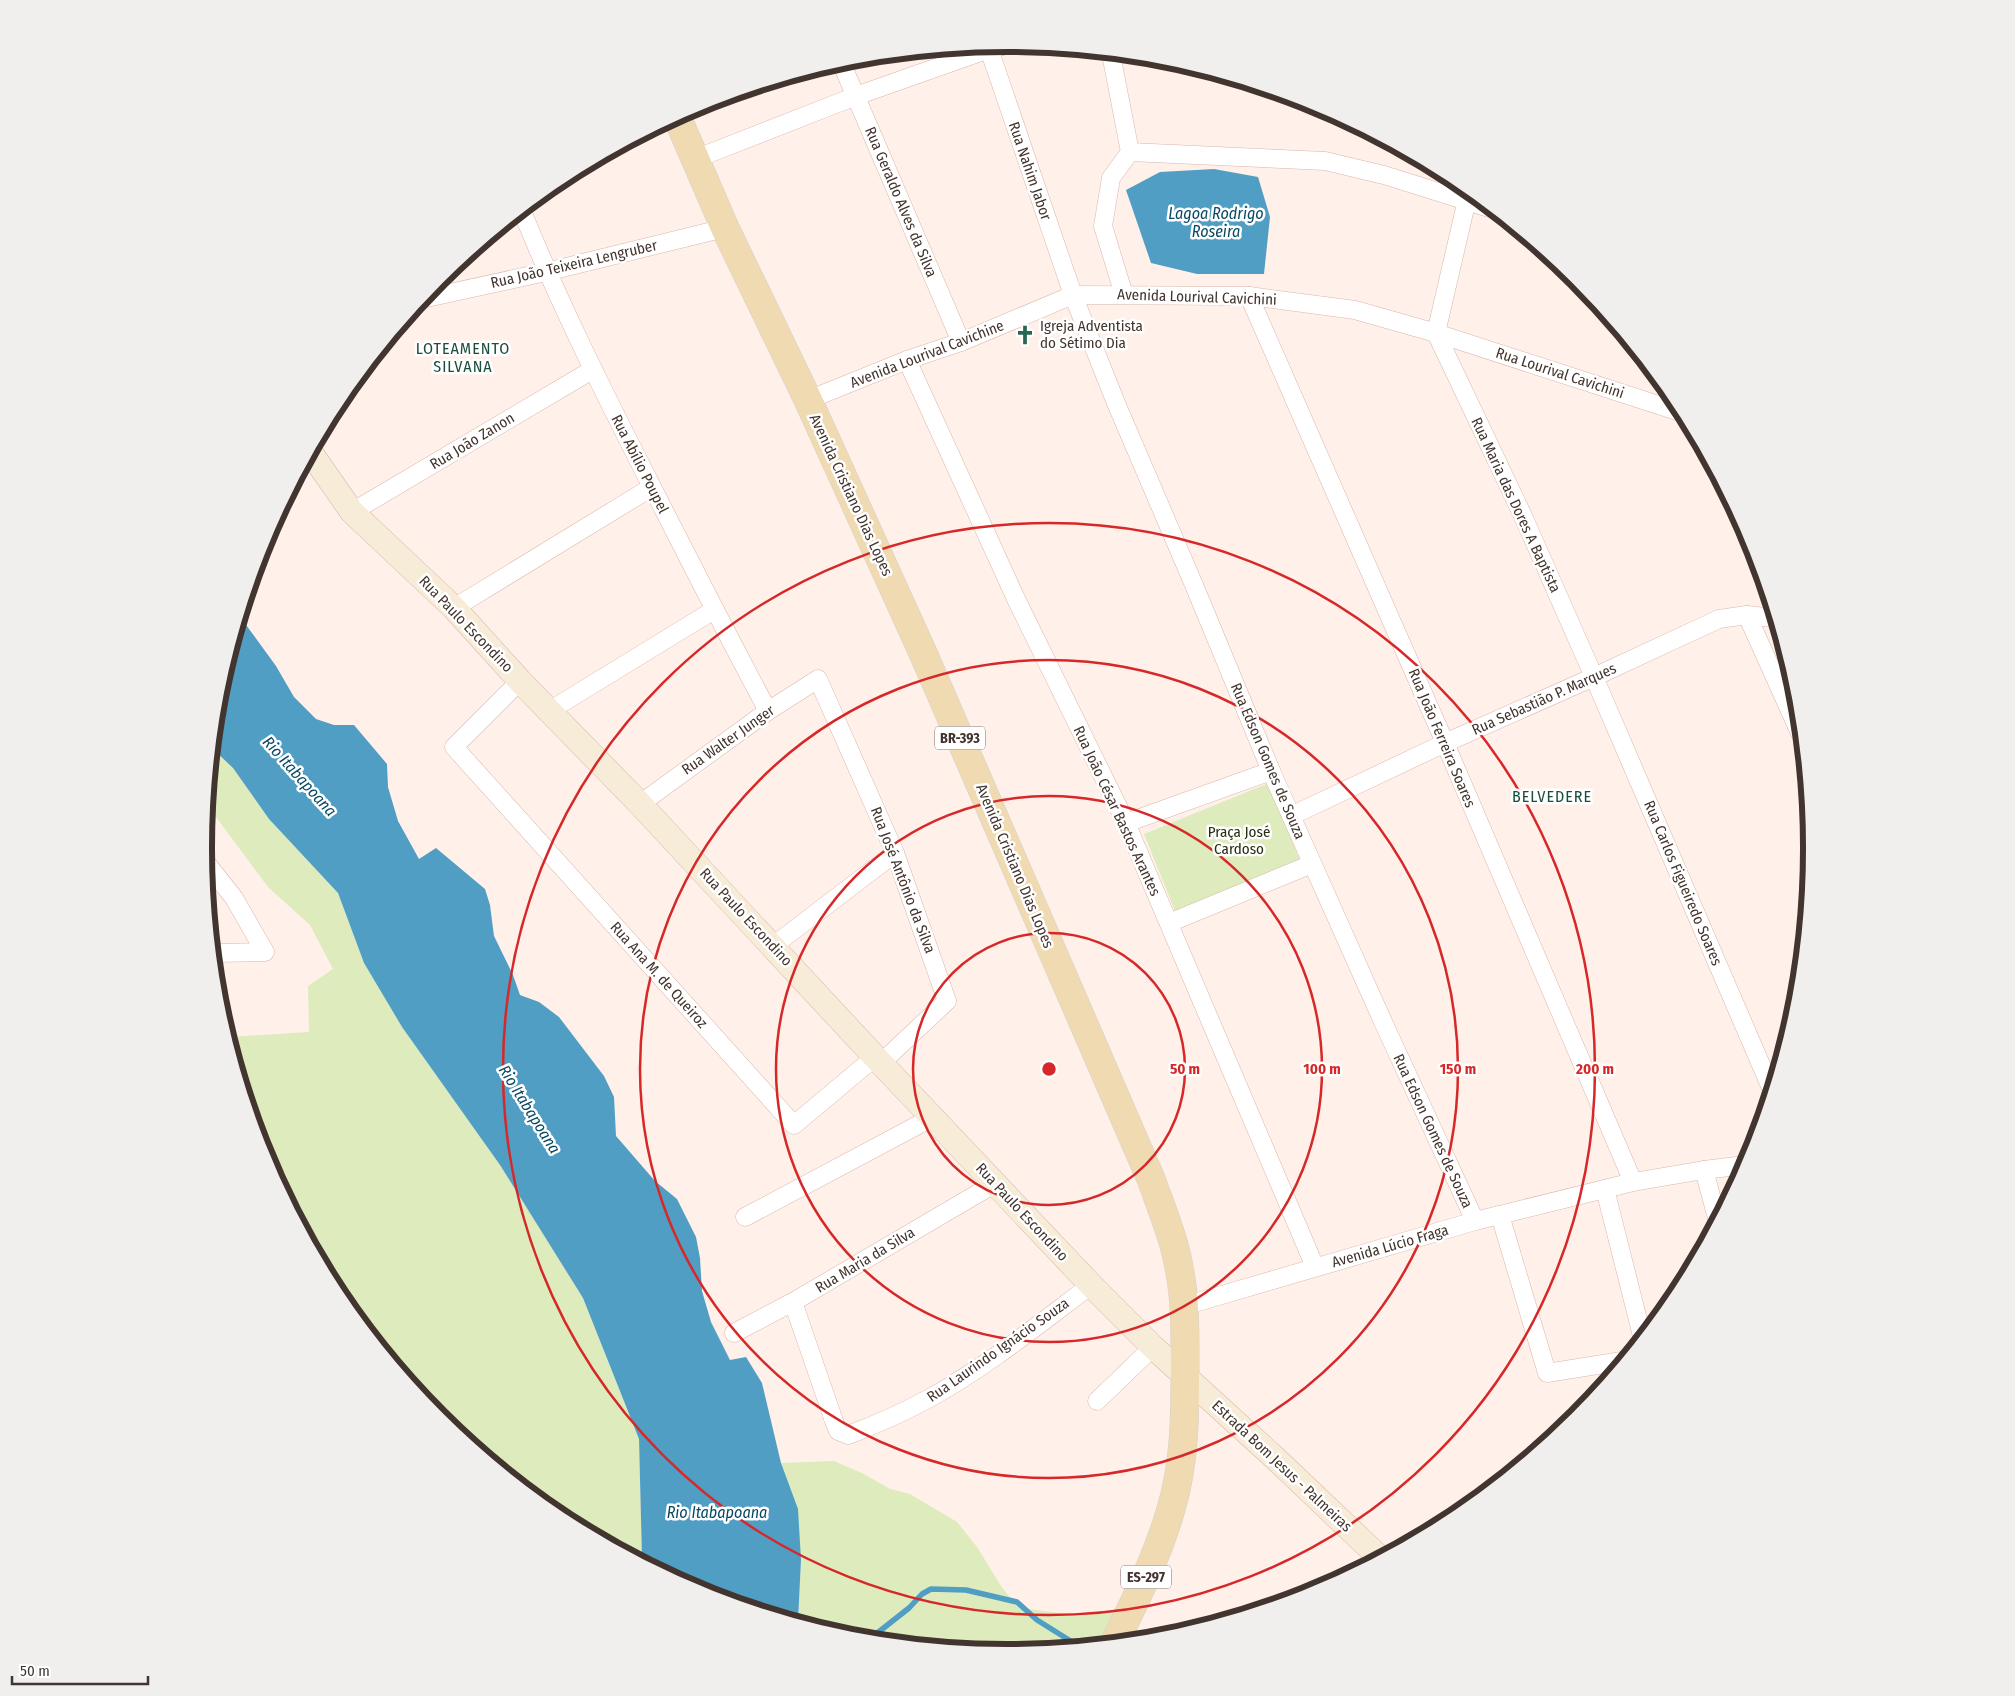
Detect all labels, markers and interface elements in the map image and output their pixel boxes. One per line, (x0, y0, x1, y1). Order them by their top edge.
street label: Rua Nahim Jabor (1005, 120, 1055, 223)
street label: Rua Geraldo Alves da Silva (861, 124, 941, 280)
water label: Lagoa Rodrigo Roseira (1168, 204, 1264, 241)
street label: Rua João Teixeira Lengruber (489, 236, 660, 292)
street label: Avenida Lourival Cavichini (1117, 285, 1277, 309)
street label: Avenida Lourival Cavichine (848, 316, 1006, 392)
place label: Igreja Adventista do Sétimo Dia (1040, 317, 1143, 352)
church icon: Igreja Adventista do Sétimo Dia (1014, 324, 1036, 346)
district label: LOTEAMENTO SILVANA (416, 339, 510, 376)
street label: Rua Lourival Cavichini (1494, 344, 1626, 402)
street label: Rua João Zanon (426, 409, 518, 473)
street label: Avenida Cristiano Dias Lopes (806, 411, 896, 579)
street label: Rua Abílio Poupel (607, 412, 673, 516)
street label: Rua Maria das Dores A Baptista (1467, 415, 1565, 595)
street label: Rua Paulo Escondino (415, 572, 517, 676)
street label: Rua Sebastião P. Marques (1469, 659, 1619, 739)
street label: Rua João Ferreira Soares (1405, 666, 1479, 810)
street label: Rua Edson Gomes de Souza (1227, 680, 1309, 842)
street label: Rua Walter Junger (678, 701, 778, 779)
street label: Rua João César Bastos Arantes (1070, 723, 1164, 899)
road number: BR-393 (935, 726, 985, 750)
water label: Rio Itabapoana (259, 733, 340, 820)
street label: Avenida Cristiano Dias Lopes (972, 781, 1058, 951)
district label: BELVEDERE (1512, 787, 1592, 806)
street label: Rua Carlos Figueiredo Soares (1640, 798, 1726, 968)
street label: Rua José Antônio da Silva (867, 804, 939, 956)
park label: Praça José Cardoso (1208, 823, 1270, 858)
street label: Rua Paulo Escondino (696, 864, 796, 970)
street label: Rua Ana M. de Queiroz (607, 918, 712, 1032)
street label: Rua Edson Gomes de Souza (1389, 1051, 1477, 1211)
centre of rings (1040, 1060, 1058, 1078)
text: 50 m (1170, 1060, 1200, 1078)
text: 100 m (1303, 1060, 1341, 1078)
text: 150 m (1440, 1060, 1476, 1078)
text: 200 m (1575, 1060, 1614, 1078)
water label: Rio Itabapoana (495, 1062, 564, 1157)
street label: Rua Paulo Escondino (972, 1159, 1072, 1265)
street label: Avenida Lúcio Fraga (1330, 1221, 1450, 1271)
street label: Rua Maria da Silva (812, 1223, 918, 1297)
street label: Rua Laurindo Ignácio Souza (924, 1294, 1072, 1406)
street label: Estrada Bom Jesus - Palmeiras (1208, 1396, 1356, 1536)
water label: Rio Itabapoana (667, 1503, 767, 1522)
road number: ES-297 (1121, 1565, 1171, 1588)
scale bar (12, 1654, 149, 1686)
text: 50 m (20, 1662, 50, 1680)

